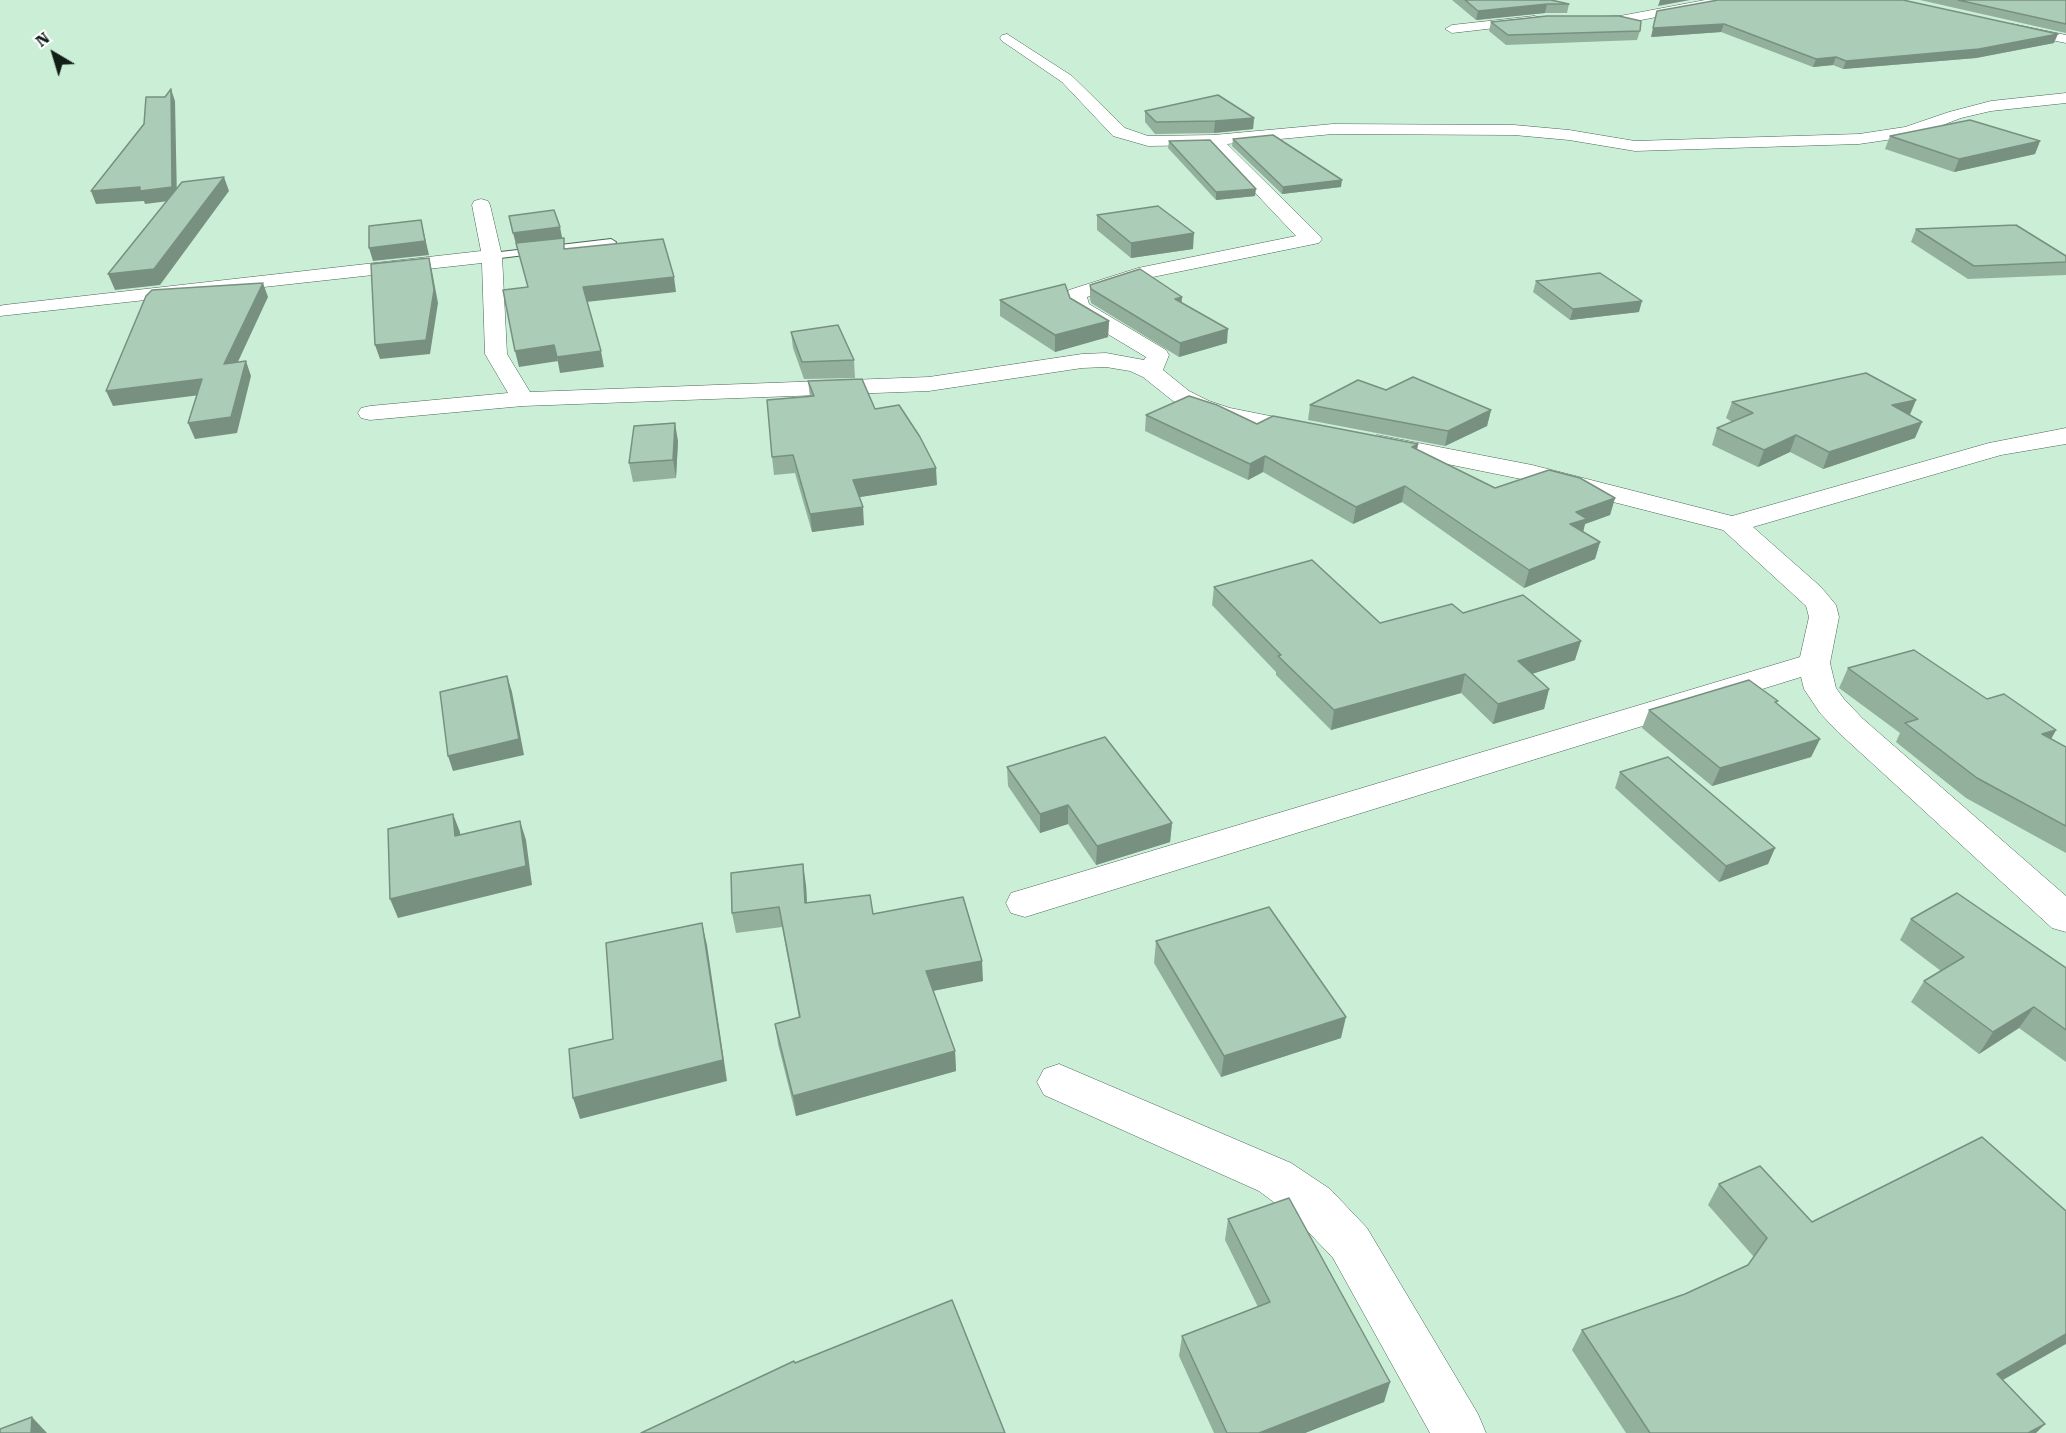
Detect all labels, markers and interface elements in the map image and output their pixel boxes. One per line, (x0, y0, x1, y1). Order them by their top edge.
north arrow (24, 24, 84, 84)
text: N (32, 28, 53, 51)

